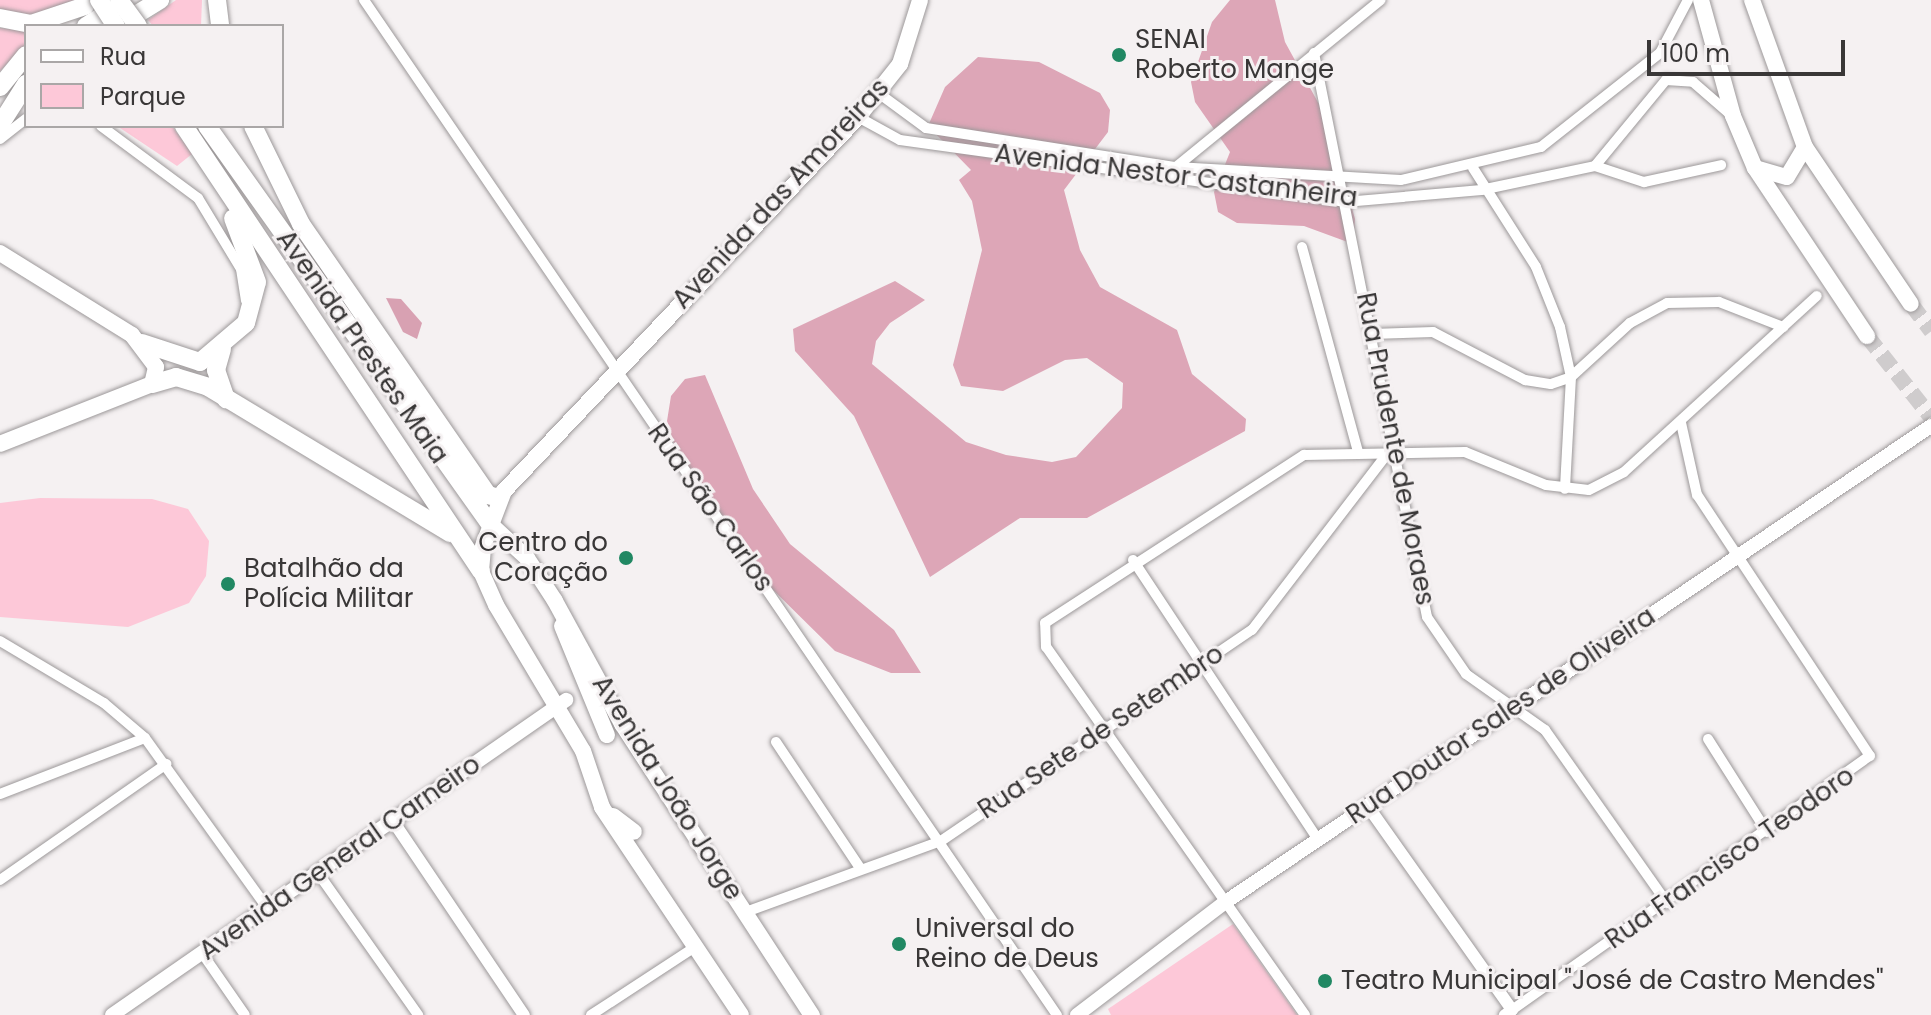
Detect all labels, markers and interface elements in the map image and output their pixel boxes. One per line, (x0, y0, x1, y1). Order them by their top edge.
legend (24, 24, 284, 128)
place label: SENAI Roberto Mange (1135, 24, 1334, 86)
scale bar (1651, 24, 1849, 74)
text: 100 m (1661, 37, 1730, 70)
text: Rua (100, 40, 146, 73)
marker: SENAI Roberto Mange (1110, 46, 1128, 64)
street label: Avenida das Amoreiras (666, 73, 896, 315)
text: Parque (100, 80, 186, 113)
street label: Avenida Nestor Castanheira (993, 138, 1359, 214)
street label: Avenida Prestes Maia (270, 224, 454, 470)
street label: Rua Prudente de Moraes (1349, 290, 1441, 608)
street label: Rua São Carlos (641, 418, 779, 598)
place label: Centro do Coração (478, 527, 608, 588)
marker: Centro do Coração (615, 547, 637, 569)
place label: Batalhão da Polícia Militar (244, 553, 413, 614)
marker: Batalhão da Polícia Militar (219, 575, 237, 593)
street label: Rua Doutor Sales de Oliveira (1341, 601, 1661, 831)
street label: Rua Sete de Setembro (972, 638, 1230, 826)
street label: Avenida João Jorge (585, 670, 749, 906)
street label: Avenida General Carneiro (193, 749, 487, 967)
street label: Rua Francisco Teodoro (1600, 760, 1860, 956)
place label: Universal do Reino de Deus (915, 913, 1099, 974)
marker: Universal do Reino de Deus (890, 935, 908, 953)
place label: Teatro Municipal "José de Castro Mendes" (1341, 965, 1883, 997)
marker: Teatro Municipal "José de Castro Mendes" (1316, 972, 1334, 990)

